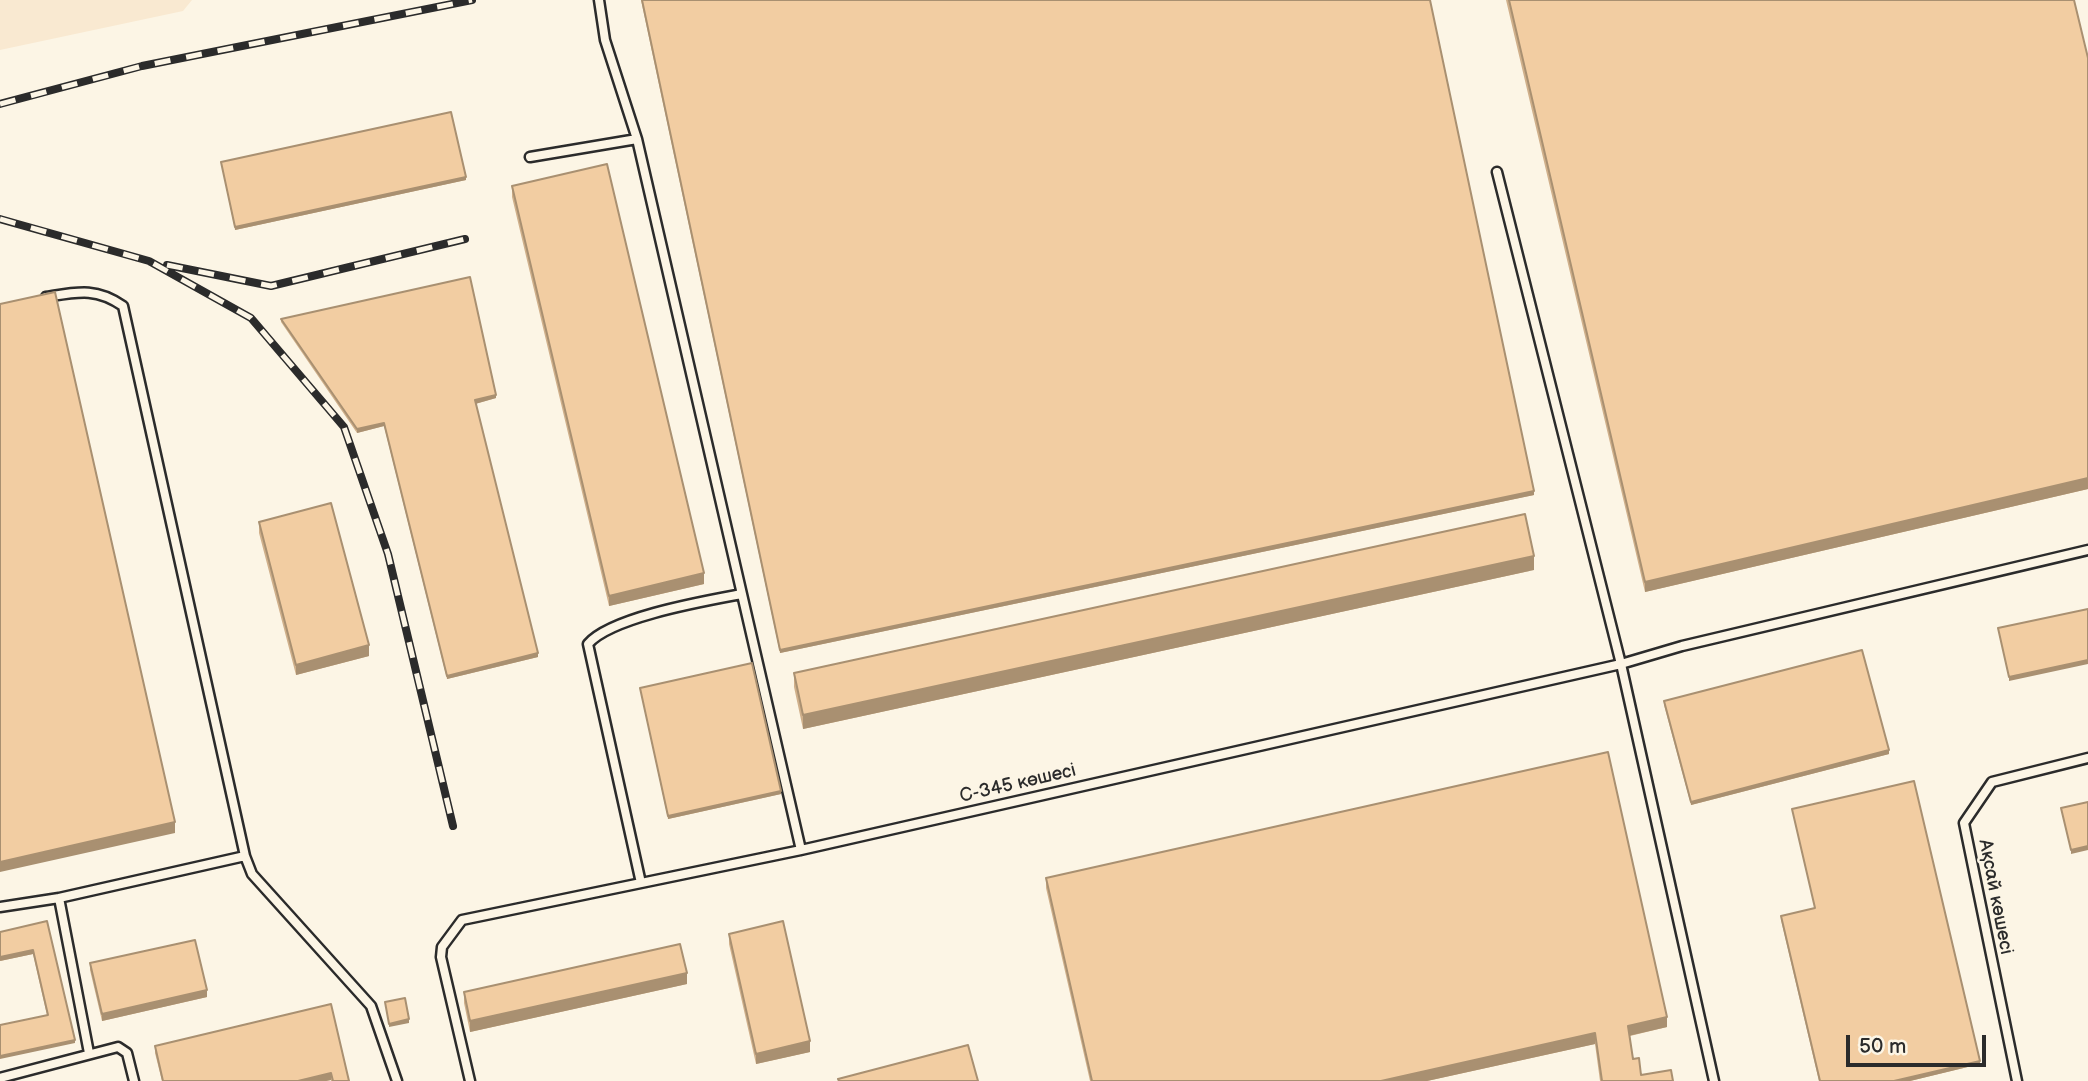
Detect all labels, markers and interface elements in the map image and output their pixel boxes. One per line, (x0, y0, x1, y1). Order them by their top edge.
street label: С-345 көшесі (958, 760, 1078, 808)
street label: Ақсай көшесі (1973, 838, 2017, 956)
scale bar (1850, 1021, 1990, 1066)
text: 50 m (1859, 1034, 1906, 1059)

